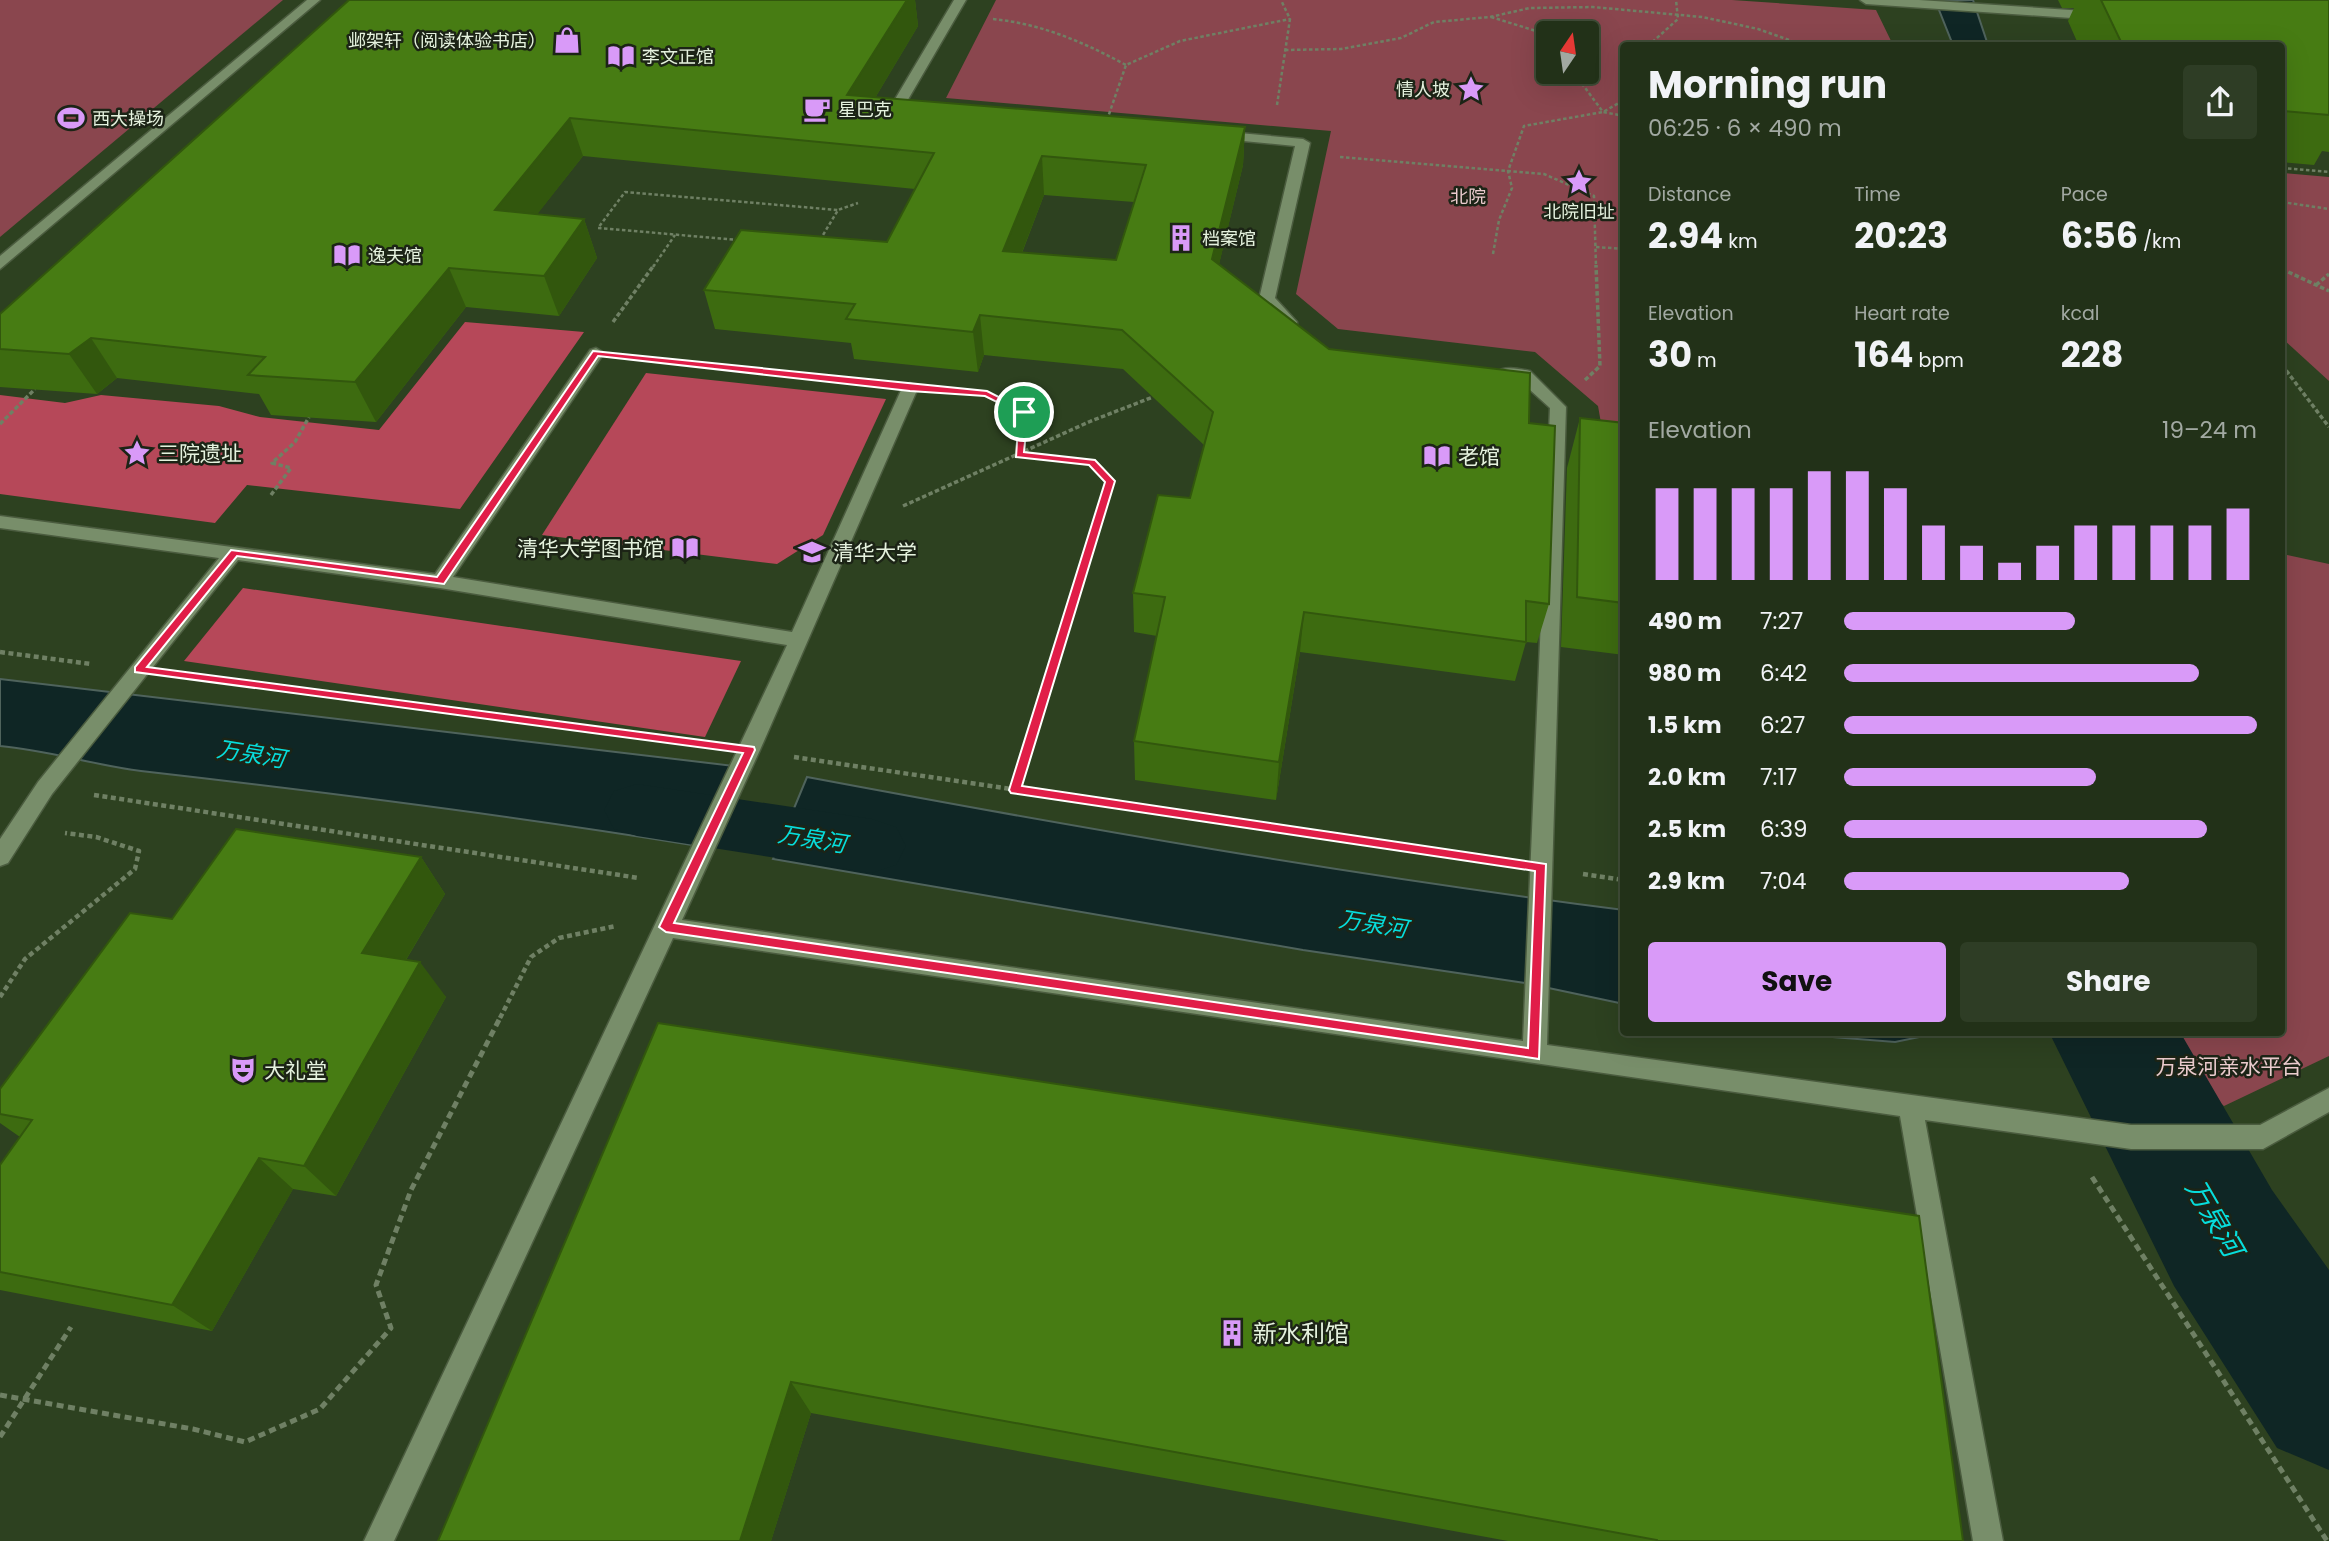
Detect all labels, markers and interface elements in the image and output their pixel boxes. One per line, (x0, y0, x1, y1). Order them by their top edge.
north arrow (1536, 21, 1600, 84)
map controls (1536, 21, 1599, 84)
shop icon: 邺架轩（阅读体验书店） (552, 25, 582, 55)
place label: 邺架轩（阅读体验书店） (348, 28, 546, 53)
library icon: 李文正馆 (606, 41, 636, 71)
place label: 李文正馆 (642, 44, 714, 69)
text: Morning run (1648, 58, 1887, 111)
button: share (2183, 65, 2257, 139)
place icon: 情人坡 (1456, 74, 1486, 104)
place label: 情人坡 (1396, 77, 1450, 102)
cafe icon: 星巴克 (802, 94, 832, 124)
place label: 星巴克 (838, 97, 892, 122)
sports icon: 西大操场 (56, 103, 86, 133)
place label: 西大操场 (92, 106, 164, 131)
text: 06:25 · 6 × 490 m (1648, 112, 1842, 144)
place icon: 北院旧址 (1564, 167, 1594, 197)
text: Distance (1648, 181, 1731, 208)
text: Time (1854, 181, 1901, 208)
text: Pace (2061, 181, 2108, 208)
park label: 北院 (1450, 184, 1486, 209)
place label: 北院旧址 (1543, 199, 1615, 224)
text: 2.94 (1648, 211, 1723, 260)
text: 20:23 (1854, 211, 1948, 260)
text: 6:56 (2061, 211, 2138, 260)
building icon: 档案馆 (1166, 223, 1196, 253)
place label: 档案馆 (1202, 226, 1256, 251)
text: km (1723, 228, 1758, 255)
text: /km (2138, 228, 2181, 255)
library icon: 逸夫馆 (332, 240, 362, 270)
place label: 逸夫馆 (368, 243, 422, 268)
text: Elevation (1648, 300, 1734, 327)
text: Heart rate (1854, 300, 1950, 327)
text: kcal (2061, 300, 2100, 327)
text: 30 (1648, 330, 1692, 379)
text: 164 (1854, 330, 1913, 379)
text: 228 (2061, 330, 2123, 379)
text: m (1692, 347, 1717, 374)
text: bpm (1913, 347, 1964, 374)
pin (994, 382, 1054, 442)
icon: arrive (1005, 393, 1043, 431)
text: Elevation (1648, 414, 1752, 446)
text: 19–24 m (2162, 414, 2257, 446)
place icon: 三院遗址 (122, 438, 152, 468)
place label: 三院遗址 (158, 439, 242, 468)
library icon: 老馆 (1422, 441, 1452, 471)
place label: 老馆 (1458, 442, 1500, 471)
library icon: 清华大学图书馆 (670, 533, 700, 563)
place label: 清华大学图书馆 (517, 534, 664, 563)
school or university icon: 清华大学 (797, 537, 827, 567)
place label: 清华大学 (833, 538, 917, 567)
text: 490 m (1648, 605, 1722, 637)
text: 7:27 (1760, 605, 1803, 637)
text: 980 m (1648, 657, 1721, 689)
text: 6:42 (1760, 657, 1807, 689)
text: 1.5 km (1648, 709, 1722, 741)
text: 6:27 (1760, 709, 1805, 741)
water label: 万泉河 (214, 733, 292, 776)
text: 2.0 km (1648, 761, 1726, 793)
text: 7:17 (1760, 761, 1797, 793)
text: 2.5 km (1648, 813, 1726, 845)
text: 6:39 (1760, 813, 1808, 845)
water label: 万泉河 (775, 818, 853, 861)
text: 2.9 km (1648, 865, 1725, 897)
text: 7:04 (1760, 865, 1806, 897)
water label: 万泉河 (1336, 903, 1414, 946)
button: Save (1648, 942, 1946, 1022)
button: Share (1960, 942, 2257, 1022)
park label: 万泉河亲水平台 (2156, 1052, 2303, 1081)
theatre icon: 大礼堂 (228, 1055, 258, 1085)
place label: 大礼堂 (264, 1056, 327, 1085)
water label: 万泉河 (2176, 1172, 2254, 1268)
place label: 新水利馆 (1253, 1317, 1349, 1350)
building icon: 新水利馆 (1217, 1318, 1247, 1348)

